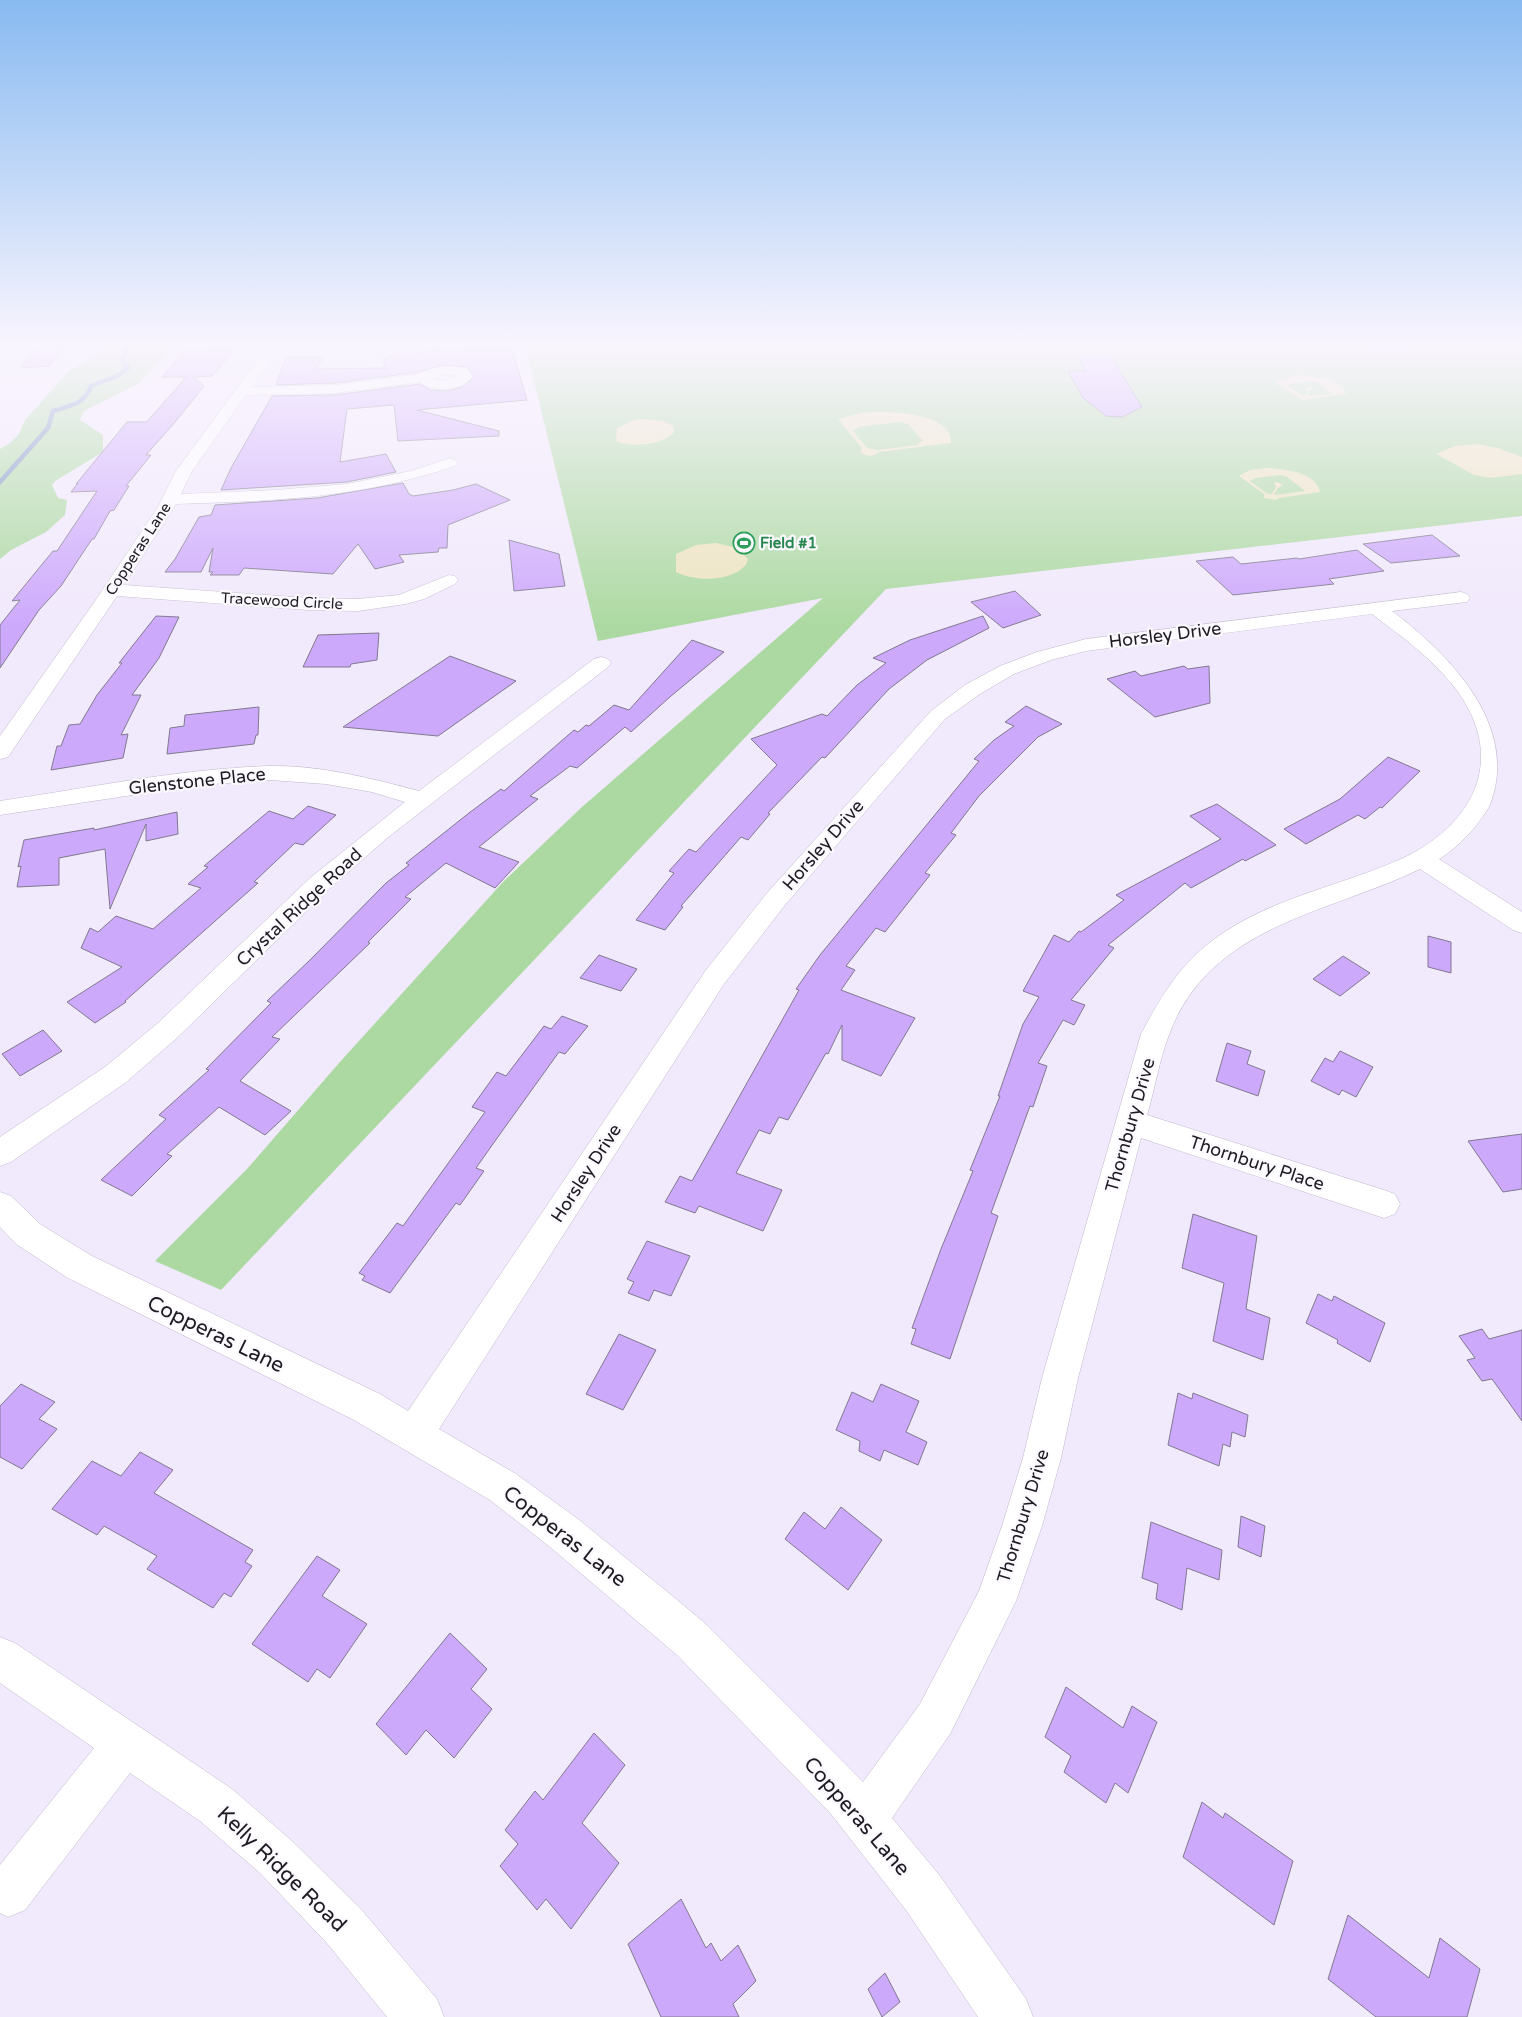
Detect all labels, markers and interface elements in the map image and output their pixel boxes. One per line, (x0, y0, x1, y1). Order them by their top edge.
street label: Copperas Lane (101, 499, 175, 599)
sports icon: Field #1 (732, 531, 756, 555)
place label: Field #1 (760, 534, 817, 552)
street label: Tracewood Circle (221, 589, 343, 613)
street label: Horsley Drive (1108, 617, 1222, 653)
street label: Glenstone Place (127, 763, 267, 799)
street label: Horsley Drive (778, 795, 868, 895)
street label: Crystal Ridge Road (232, 843, 366, 971)
street label: Thornbury Drive (1100, 1055, 1160, 1195)
street label: Horsley Drive (546, 1120, 626, 1226)
street label: Thornbury Place (1187, 1131, 1327, 1195)
street label: Copperas Lane (143, 1290, 288, 1378)
street label: Thornbury Drive (992, 1447, 1054, 1585)
street label: Copperas Lane (498, 1481, 631, 1592)
street label: Copperas Lane (798, 1752, 915, 1881)
street label: Kelly Ridge Road (212, 1801, 351, 1937)

